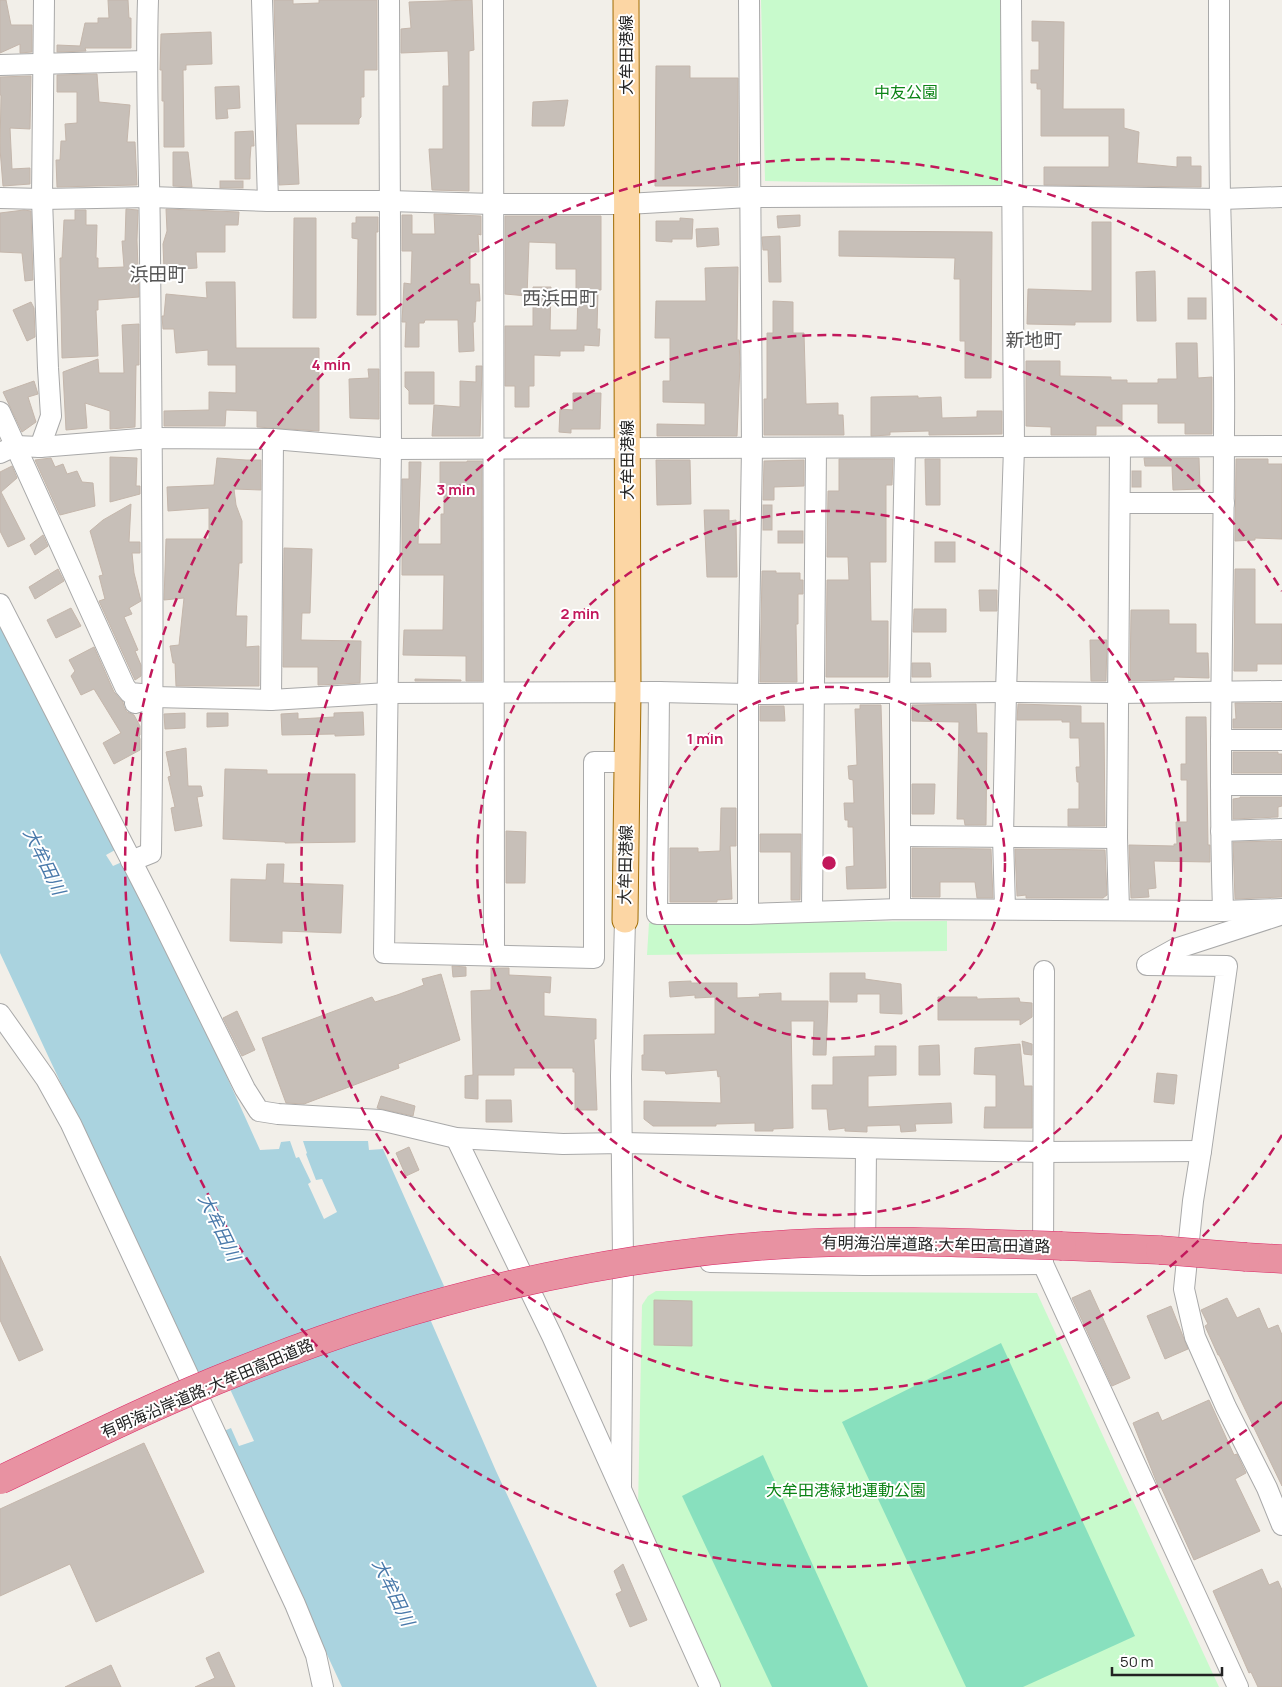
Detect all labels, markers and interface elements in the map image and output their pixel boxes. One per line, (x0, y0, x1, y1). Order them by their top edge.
street label: 大牟田港線 (615, 15, 637, 95)
park label: 中友公園 (874, 81, 938, 103)
district label: 浜田町 (129, 261, 187, 287)
district label: 西浜田町 (522, 285, 598, 311)
district label: 新地町 (1005, 327, 1063, 353)
text: 4 min (311, 354, 351, 375)
street label: 大牟田港線 (616, 420, 638, 500)
text: 3 min (437, 479, 475, 500)
text: 2 min (560, 603, 600, 624)
text: 1 min (687, 728, 723, 749)
water label: 大牟田川 (18, 823, 72, 900)
street label: 大牟田港線 (613, 825, 637, 905)
centre of rings (820, 854, 838, 872)
water label: 大牟田川 (193, 1189, 247, 1266)
street label: 有明海沿岸道路;大牟田高田道路 (821, 1231, 1051, 1257)
street label: 有明海沿岸道路;大牟田高田道路 (97, 1333, 317, 1443)
park label: 大牟田港緑地運動公園 (766, 1479, 926, 1501)
water label: 大牟田川 (367, 1554, 421, 1631)
scale bar (1112, 1644, 1222, 1676)
text: 50 m (1120, 1651, 1154, 1672)

